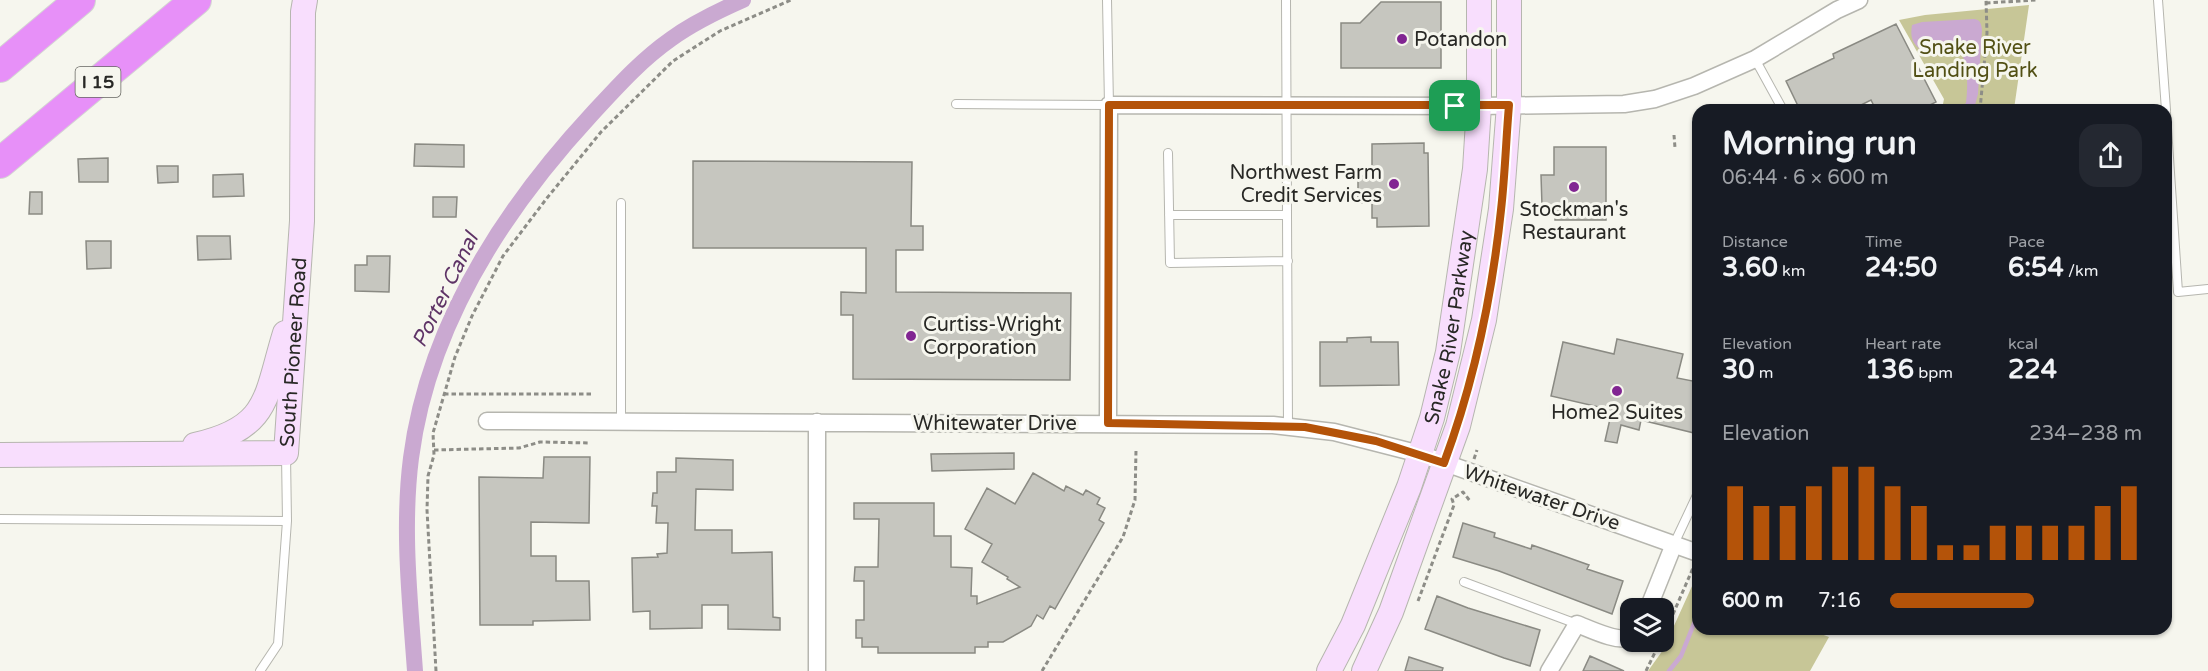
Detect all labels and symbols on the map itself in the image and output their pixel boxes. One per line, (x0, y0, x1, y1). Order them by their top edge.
place label: Potandon (1414, 28, 1507, 52)
marker: Potandon (1395, 32, 1409, 46)
park label: Snake River Landing Park (1912, 36, 2038, 83)
road number: I 15 (76, 67, 120, 97)
pin (1429, 80, 1480, 131)
place label: Northwest Farm Credit Services (1229, 161, 1382, 208)
marker: Northwest Farm Credit Services (1387, 177, 1401, 191)
marker: Stockman's Restaurant (1567, 180, 1581, 194)
place label: Stockman's Restaurant (1520, 198, 1628, 245)
water label: Porter Canal (407, 226, 485, 351)
street label: Snake River Parkway (1420, 228, 1479, 427)
street label: South Pioneer Road (275, 257, 312, 448)
place label: Curtiss-Wright Corporation (923, 313, 1062, 360)
marker: Curtiss-Wright Corporation (904, 329, 918, 343)
marker: Home2 Suites (1610, 384, 1624, 398)
place label: Home2 Suites (1551, 401, 1683, 425)
street label: Whitewater Drive (913, 412, 1077, 436)
street label: Whitewater Drive (1460, 460, 1623, 536)

